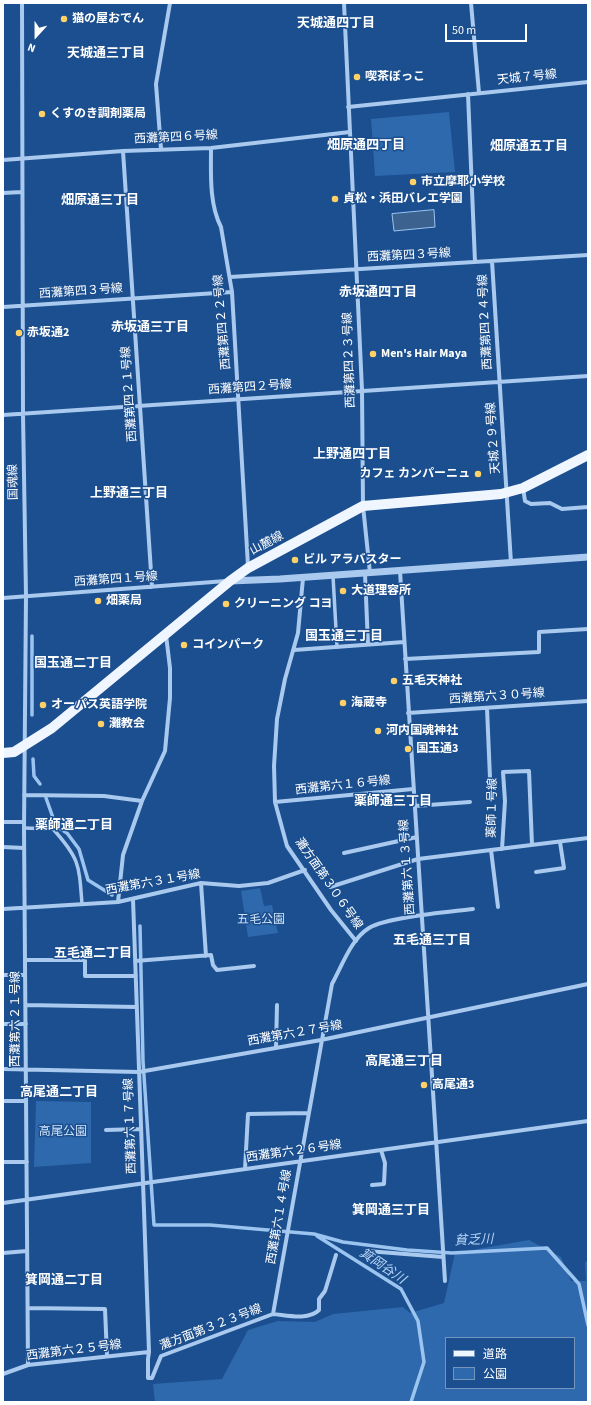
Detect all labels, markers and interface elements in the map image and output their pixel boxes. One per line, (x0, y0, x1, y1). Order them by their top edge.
place label: 猫の屋おでん (72, 12, 144, 26)
marker: 猫の屋おでん (59, 14, 69, 24)
north arrow (16, 16, 56, 56)
district label: 天城通四丁目 (297, 16, 375, 32)
scale bar (447, 16, 529, 42)
text: 50 m (452, 22, 476, 39)
text: N (25, 39, 38, 56)
district label: 天城通三丁目 (67, 46, 145, 62)
street label: 天城７号線 (496, 68, 558, 88)
place label: 喫茶ぼっこ (365, 70, 425, 84)
marker: 喫茶ぼっこ (352, 72, 362, 82)
place label: くすのき調剤薬局 (50, 107, 146, 121)
marker: くすのき調剤薬局 (37, 109, 47, 119)
street label: 西灘第四６号線 (134, 129, 218, 147)
district label: 畑原通四丁目 (327, 138, 405, 154)
district label: 畑原通五丁目 (490, 139, 568, 155)
place label: 市立摩耶小学校 (421, 175, 505, 189)
marker: 市立摩耶小学校 (408, 177, 418, 187)
place label: 貞松・浜田バレエ学園 (343, 192, 463, 206)
district label: 畑原通三丁目 (61, 193, 139, 209)
marker: 貞松・浜田バレエ学園 (330, 194, 340, 204)
street label: 西灘第四３号線 (367, 247, 451, 265)
street label: 西灘第四２２号線 (212, 274, 234, 370)
street label: 西灘第四２４号線 (476, 274, 496, 370)
street label: 西灘第四３号線 (39, 282, 123, 302)
district label: 赤坂通四丁目 (339, 285, 417, 301)
street label: 西灘第四２３号線 (341, 312, 359, 408)
district label: 赤坂通三丁目 (111, 320, 189, 336)
place label: 赤坂通2 (27, 326, 69, 340)
marker: 赤坂通2 (14, 328, 24, 338)
street label: 西灘第四２１号線 (119, 346, 141, 442)
place label: Men's Hair Maya (381, 347, 467, 361)
marker: Men's Hair Maya (368, 349, 378, 359)
street label: 西灘第四２号線 (208, 378, 292, 398)
street label: 天城２９号線 (484, 402, 504, 474)
district label: 上野通四丁目 (313, 447, 391, 463)
street label: 国魂線 (6, 464, 22, 500)
place label: カフェ カンパーニュ (360, 467, 470, 481)
marker: カフェ カンパーニュ (473, 469, 483, 479)
district label: 上野通三丁目 (90, 486, 168, 502)
street label: 山麓線 (248, 529, 286, 559)
place label: ビル アラバスター (303, 553, 401, 567)
marker: ビル アラバスター (290, 555, 300, 565)
street label: 西灘第四１号線 (74, 570, 158, 590)
place label: 大道理容所 (351, 584, 411, 598)
marker: 大道理容所 (338, 586, 348, 596)
place label: 畑薬局 (106, 594, 142, 608)
marker: 畑薬局 (93, 596, 103, 606)
place label: クリーニング コヨ (234, 597, 332, 611)
marker: クリーニング コヨ (221, 599, 231, 609)
district label: 国玉通三丁目 (305, 629, 383, 645)
place label: コインパーク (192, 638, 264, 652)
marker: コインパーク (179, 640, 189, 650)
district label: 国玉通二丁目 (34, 656, 112, 672)
place label: 五毛天神社 (402, 674, 462, 688)
marker: 五毛天神社 (389, 676, 399, 686)
street label: 西灘第六３０号線 (449, 686, 545, 708)
place label: 海蔵寺 (351, 696, 387, 710)
place label: オーパス英語学院 (51, 698, 147, 712)
marker: 海蔵寺 (338, 698, 348, 708)
marker: オーパス英語学院 (38, 700, 48, 710)
place label: 灘教会 (109, 717, 145, 731)
marker: 灘教会 (96, 719, 106, 729)
place label: 河内国魂神社 (386, 724, 458, 738)
marker: 河内国魂神社 (373, 726, 383, 736)
place label: 国玉通3 (416, 742, 458, 756)
marker: 国玉通3 (403, 744, 413, 754)
street label: 西灘第六１６号線 (295, 774, 391, 798)
street label: 薬師１号線 (485, 778, 501, 838)
district label: 薬師通三丁目 (354, 794, 432, 810)
district label: 薬師通二丁目 (35, 818, 113, 834)
street label: 西灘第六１３号線 (397, 819, 419, 915)
street label: 灘方面第３０６号線 (291, 836, 365, 932)
street label: 西灘第六３１号線 (104, 868, 202, 898)
park label: 五毛公園 (237, 913, 285, 927)
district label: 五毛通三丁目 (393, 933, 471, 949)
district label: 五毛通二丁目 (54, 946, 132, 962)
street label: 西灘第六２１号線 (9, 971, 23, 1067)
street label: 西灘第六２７号線 (246, 1019, 344, 1049)
district label: 高尾通三丁目 (365, 1054, 443, 1070)
street label: 西灘第六１７号線 (122, 1078, 140, 1174)
place label: 高尾通3 (432, 1078, 474, 1092)
marker: 高尾通3 (419, 1080, 429, 1090)
district label: 高尾通二丁目 (20, 1085, 98, 1101)
park label: 高尾公園 (39, 1125, 87, 1139)
street label: 西灘第六２６号線 (245, 1138, 343, 1166)
street label: 西灘第六１４号線 (265, 1168, 295, 1266)
district label: 箕岡通三丁目 (352, 1203, 430, 1219)
water label: 貧乏川 (454, 1233, 494, 1249)
water label: 箕岡谷川 (356, 1246, 408, 1288)
district label: 箕岡通二丁目 (25, 1273, 103, 1289)
street label: 灘方面第３２３号線 (158, 1302, 264, 1354)
legend (445, 1337, 575, 1389)
street label: 西灘第六２５号線 (25, 1338, 123, 1364)
text: 道路 (483, 1346, 507, 1363)
text: 公園 (483, 1366, 507, 1383)

